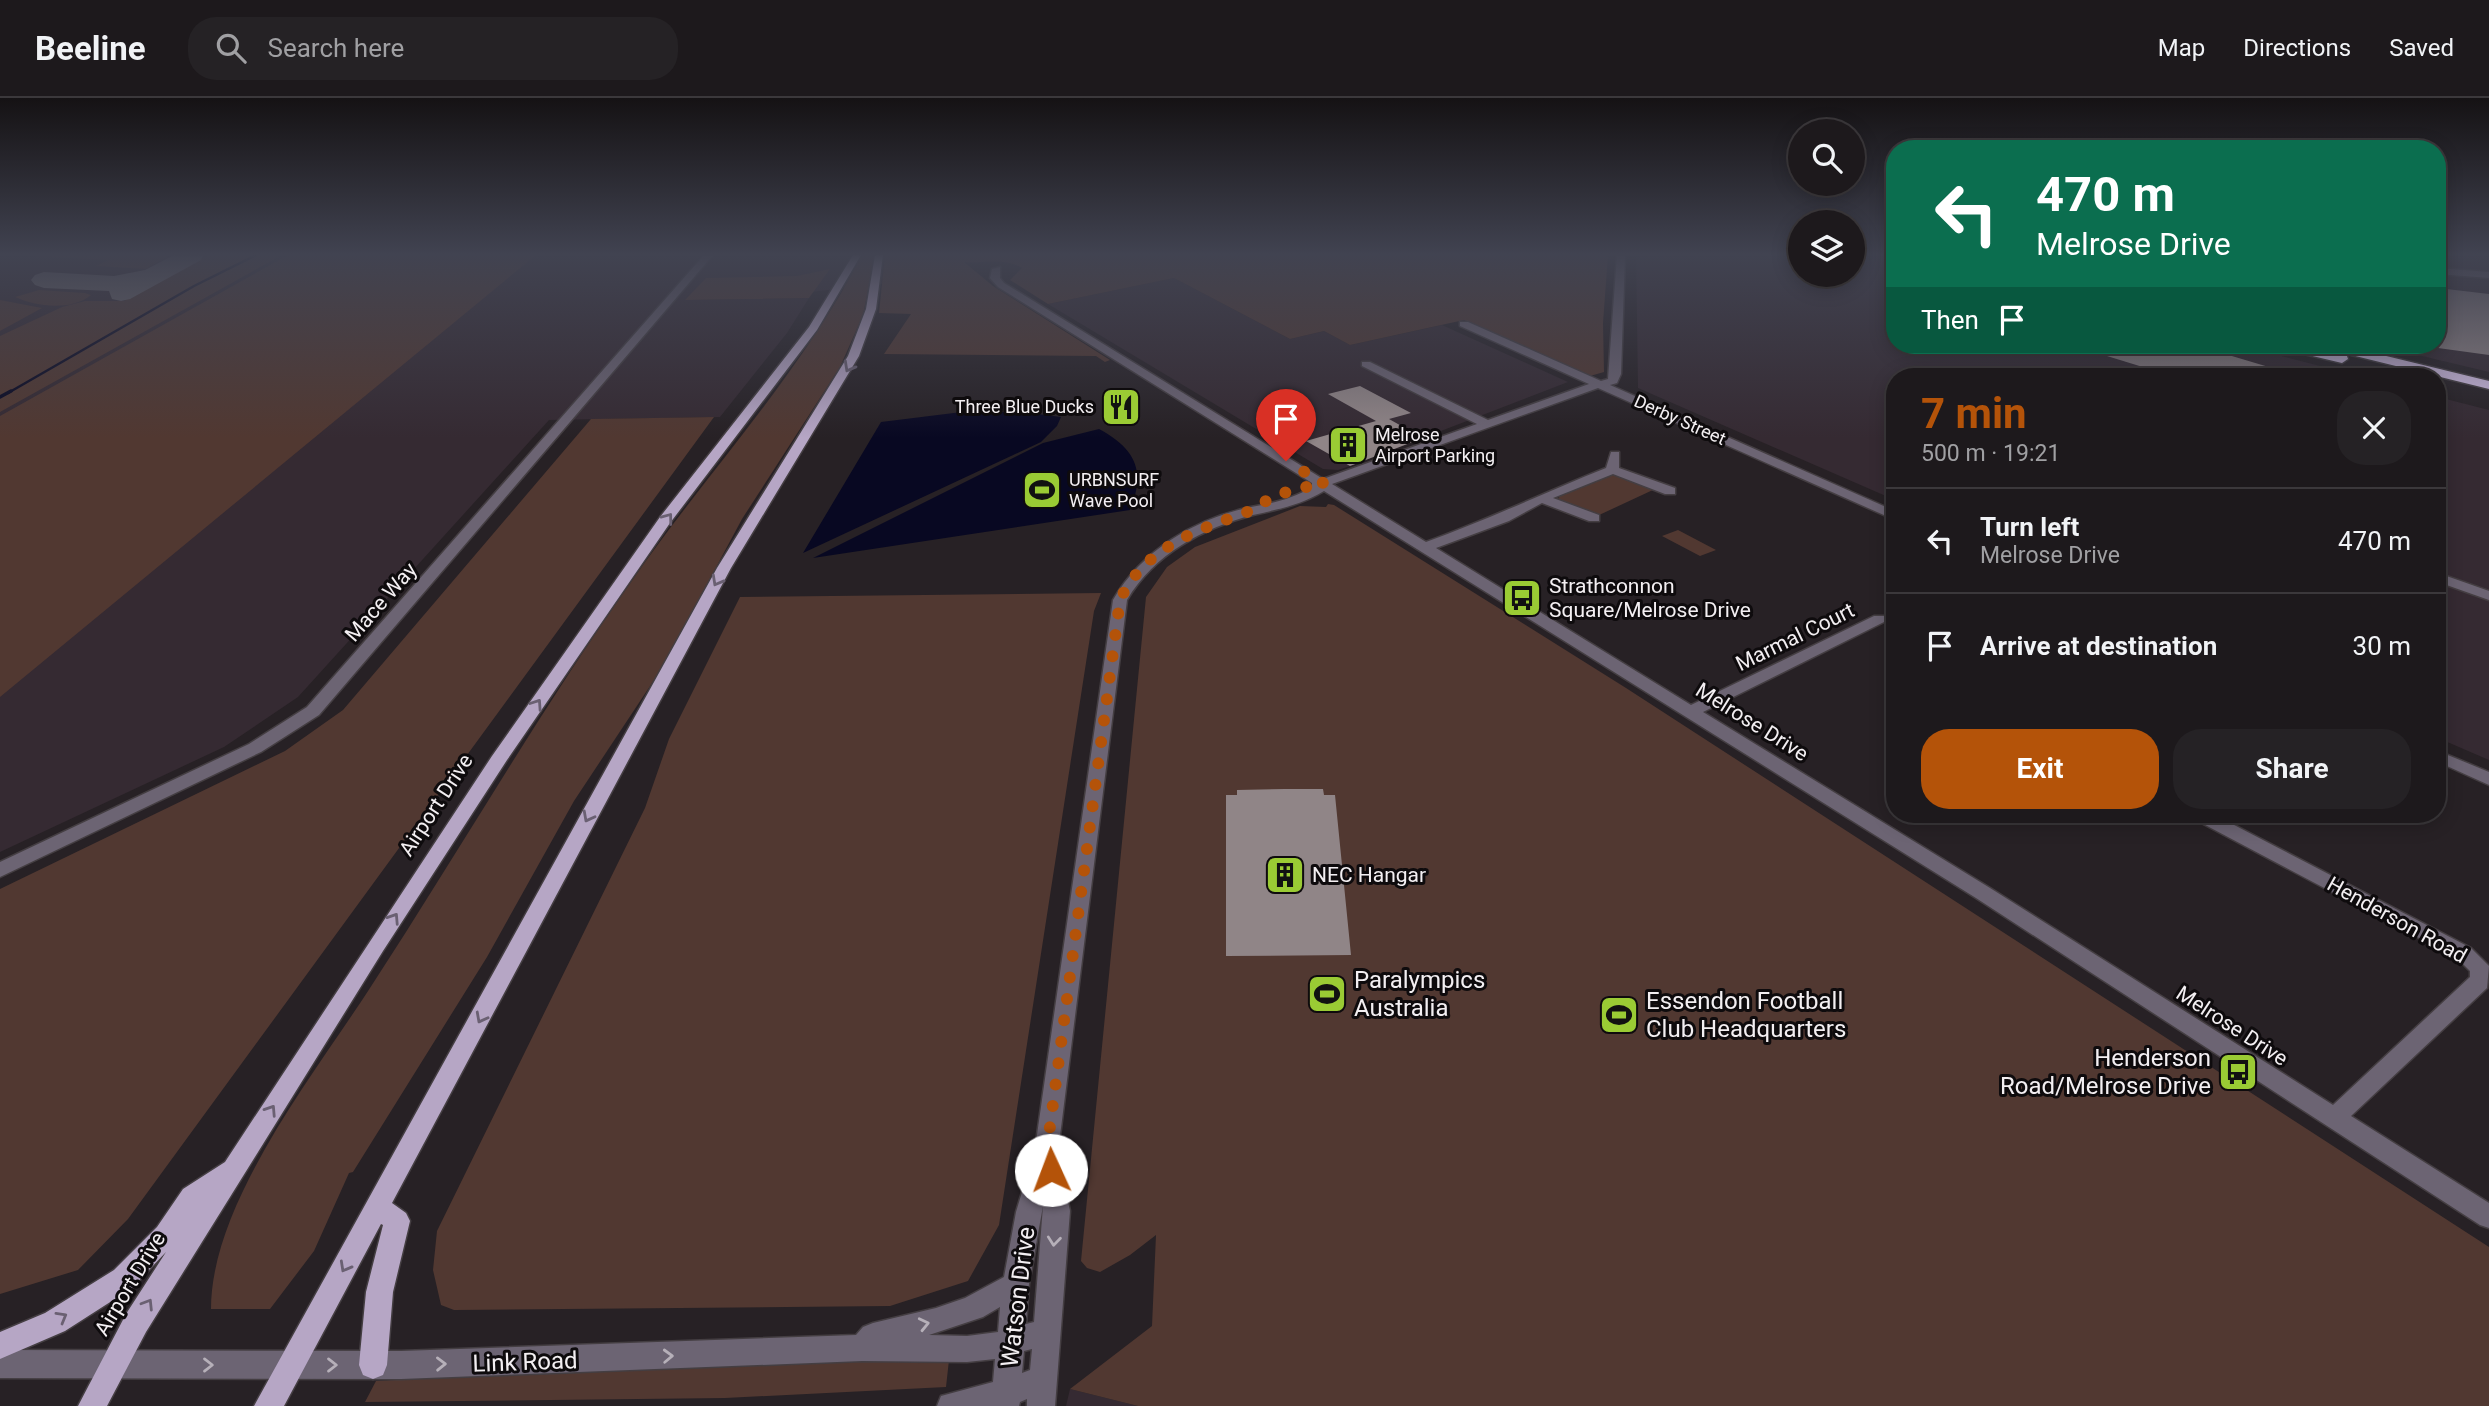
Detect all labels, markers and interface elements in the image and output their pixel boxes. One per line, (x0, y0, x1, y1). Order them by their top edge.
search box (188, 17, 678, 80)
text: Beeline (35, 29, 146, 68)
icon: search (212, 29, 250, 67)
text: Search here (268, 33, 404, 63)
text: Map (2158, 34, 2205, 62)
text: Directions (2243, 34, 2351, 62)
text: Saved (2389, 34, 2454, 62)
map controls (1788, 119, 1865, 287)
button: search (1788, 119, 1865, 196)
text: 470 m (2036, 166, 2175, 223)
icon: left (1921, 168, 2012, 259)
button: layers (1788, 210, 1865, 287)
text: Melrose Drive (2036, 225, 2231, 263)
icon: arrive (1993, 301, 2031, 339)
text: Then (1921, 305, 1979, 335)
one-way arrow (844, 359, 857, 372)
restaurant icon: Three Blue Ducks (1100, 386, 1142, 428)
pin (1256, 389, 1316, 461)
text: 7 min (1921, 389, 2027, 438)
street label: Derby Street (1631, 390, 1729, 449)
button: close (2337, 391, 2411, 465)
place label: Three Blue Ducks (955, 396, 1094, 417)
icon: arrive (1267, 400, 1305, 438)
building icon: Melrose Airport Parking (1327, 424, 1369, 466)
place label: Melrose Airport Parking (1375, 424, 1495, 466)
text: 500 m · 19:21 (1921, 440, 2060, 467)
sports icon: URBNSURF Wave Pool (1021, 469, 1063, 511)
place label: URBNSURF Wave Pool (1069, 469, 1159, 511)
text: Turn left (1980, 512, 2079, 542)
one-way arrow (659, 513, 672, 526)
icon: left (1921, 522, 1959, 560)
text: 470 m (2338, 526, 2411, 556)
text: Melrose Drive (1980, 542, 2120, 569)
street label: Mace Way (340, 558, 422, 646)
one-way arrow (712, 574, 725, 587)
place label: Strathconnon Square/Melrose Drive (1549, 574, 1751, 622)
bus stop icon: Strathconnon Square/Melrose Drive (1501, 577, 1543, 619)
street label: Marmal Court (1732, 598, 1858, 676)
icon: arrive (1921, 627, 1959, 665)
text: Arrive at destination (1980, 631, 2217, 661)
text: 30 m (2353, 631, 2411, 661)
street label: Melrose Drive (1691, 678, 1813, 766)
one-way arrow (529, 699, 541, 712)
button: Exit (1921, 729, 2159, 809)
button: Share (2173, 729, 2411, 809)
street label: Airport Drive (394, 750, 478, 860)
one-way arrow (583, 810, 596, 822)
building icon: NEC Hangar (1264, 854, 1306, 896)
place label: NEC Hangar (1312, 863, 1426, 887)
street label: Henderson Road (2323, 872, 2471, 968)
one-way arrow (386, 913, 398, 926)
place label: Paralympics Australia (1354, 966, 1485, 1022)
sports icon: Paralympics Australia (1306, 973, 1348, 1015)
street label: Melrose Drive (2172, 981, 2292, 1071)
place label: Essendon Football Club Headquarters (1646, 987, 1846, 1043)
sports icon: Essendon Football Club Headquarters (1598, 994, 1640, 1036)
one-way arrow (476, 1010, 489, 1023)
place label: Henderson Road/Melrose Drive (2000, 1044, 2211, 1100)
bus stop icon: Henderson Road/Melrose Drive (2217, 1051, 2259, 1093)
one-way arrow (262, 1104, 275, 1117)
position arrow (1014, 1133, 1088, 1207)
street label: Watson Drive (996, 1225, 1040, 1369)
street label: Airport Drive (90, 1228, 170, 1340)
one-way arrow (1047, 1236, 1062, 1247)
one-way arrow (340, 1260, 354, 1272)
one-way arrow (139, 1299, 152, 1312)
one-way arrow (54, 1313, 67, 1326)
one-way arrow (918, 1318, 930, 1332)
street label: Link Road (472, 1346, 578, 1378)
one-way arrow (663, 1349, 674, 1364)
one-way arrow (436, 1356, 447, 1372)
one-way arrow (203, 1357, 214, 1372)
one-way arrow (327, 1357, 338, 1373)

